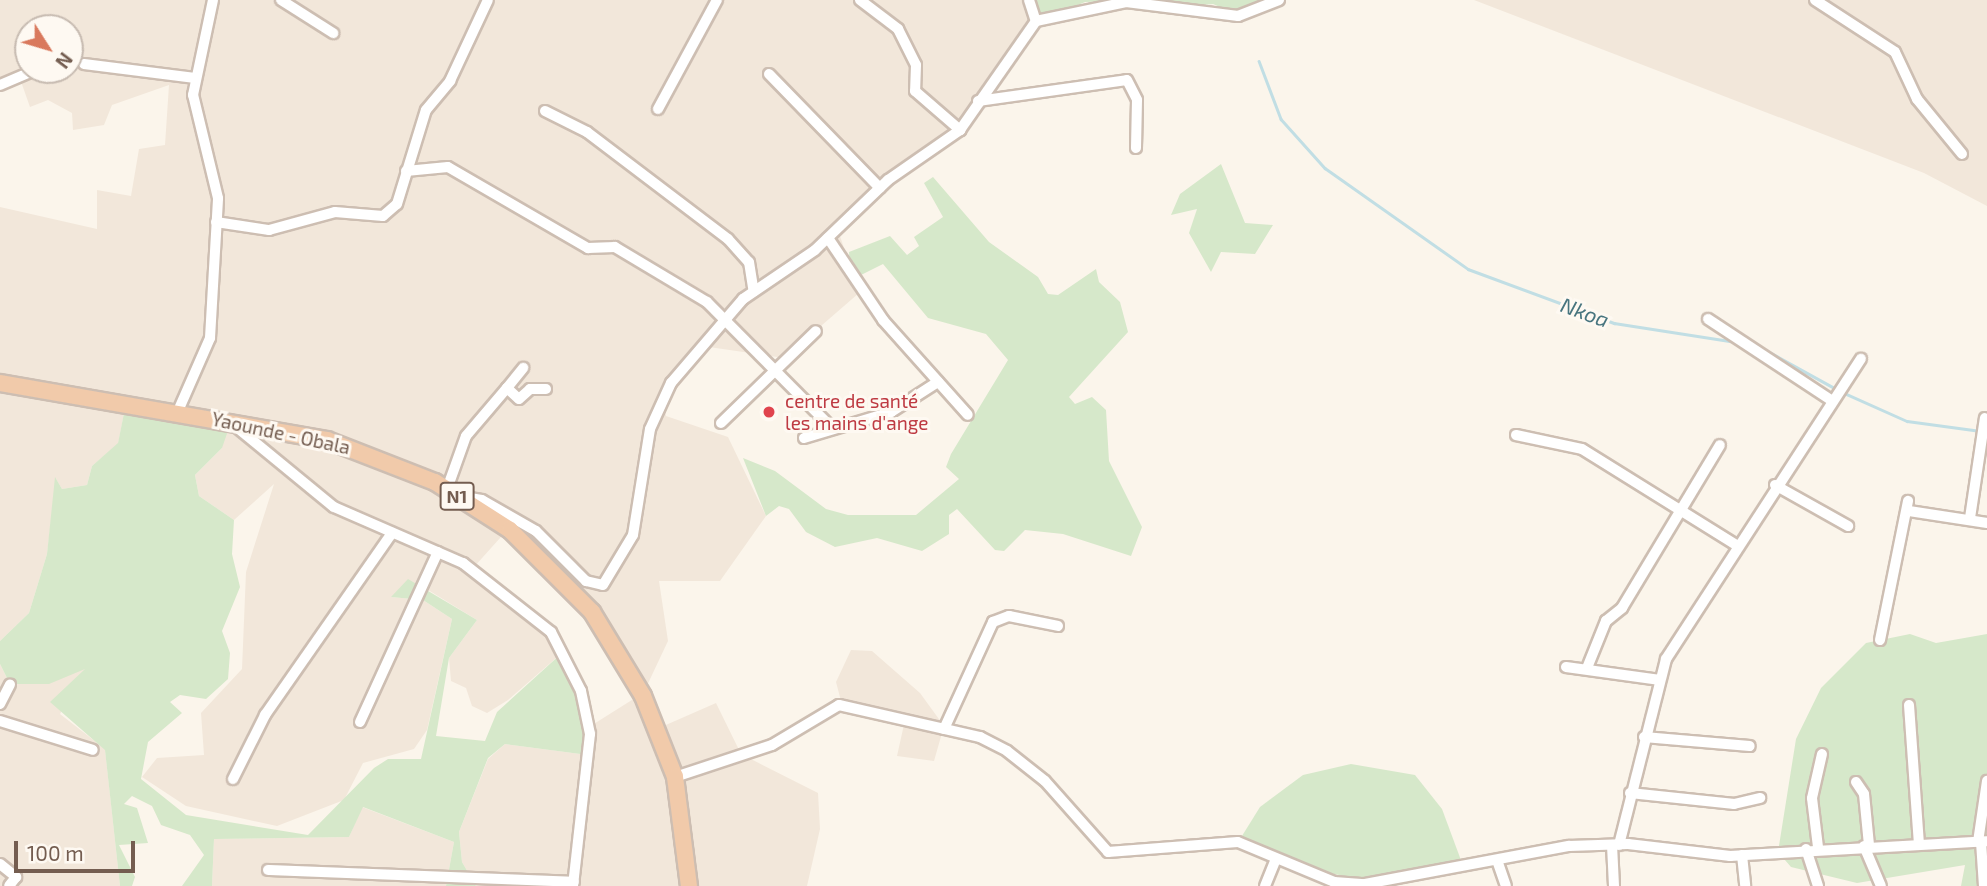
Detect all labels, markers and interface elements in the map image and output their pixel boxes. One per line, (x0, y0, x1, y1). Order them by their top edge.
north arrow (14, 14, 84, 84)
text: N (51, 48, 78, 73)
water label: Nkoa (1557, 292, 1613, 332)
place label: centre de santé les mains d'ange (785, 390, 929, 434)
marker: centre de santé les mains d'ange (759, 402, 779, 422)
street label: Yaounde - Obala (210, 407, 352, 459)
road number: N1 (440, 482, 475, 510)
scale bar (18, 826, 138, 870)
text: 100 m (27, 840, 84, 865)

